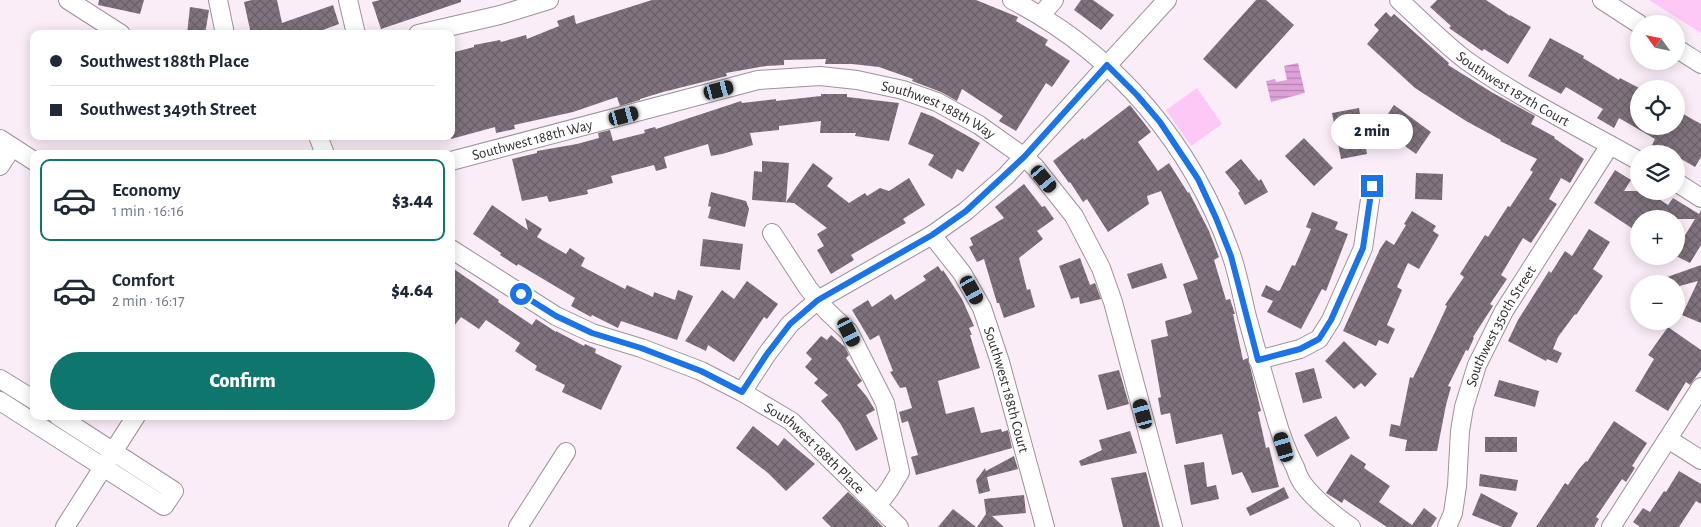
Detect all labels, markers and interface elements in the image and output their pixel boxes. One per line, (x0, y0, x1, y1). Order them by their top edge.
north arrow (1630, 15, 1685, 70)
map controls (1630, 15, 1685, 330)
street label: Southwest 187th Court (1453, 49, 1572, 129)
text: Southwest 188th Place (80, 52, 249, 71)
street label: Southwest 188th Way (880, 78, 998, 142)
car (702, 79, 735, 101)
button: locate (1630, 80, 1685, 135)
text: Southwest 349th Street (80, 100, 257, 119)
car (607, 105, 640, 127)
callout: 2 min (1331, 114, 1413, 148)
street label: Southwest 188th Way (470, 117, 595, 163)
text: 2 min (1354, 123, 1390, 139)
button: layers (1630, 145, 1685, 200)
car (1028, 163, 1059, 195)
route end (1361, 175, 1383, 197)
icon: car (52, 178, 97, 223)
text: Economy (112, 181, 181, 200)
text: $3.44 (392, 191, 433, 210)
text: 1 min · 16:16 (112, 203, 184, 219)
button: + (1630, 210, 1685, 265)
street label: Southwest 350th Street (1464, 263, 1539, 389)
icon: car (52, 268, 97, 313)
text: Comfort (112, 271, 174, 290)
car (958, 273, 985, 307)
button: − (1630, 275, 1685, 330)
text: $4.64 (391, 281, 433, 300)
route start (510, 283, 532, 305)
text: 2 min · 16:17 (112, 293, 185, 309)
car (835, 315, 862, 349)
street label: Southwest 188th Court (981, 325, 1031, 455)
button: Confirm (50, 352, 435, 410)
car (1131, 398, 1154, 430)
street label: Southwest 188th Place (761, 400, 867, 497)
car (1272, 430, 1295, 464)

